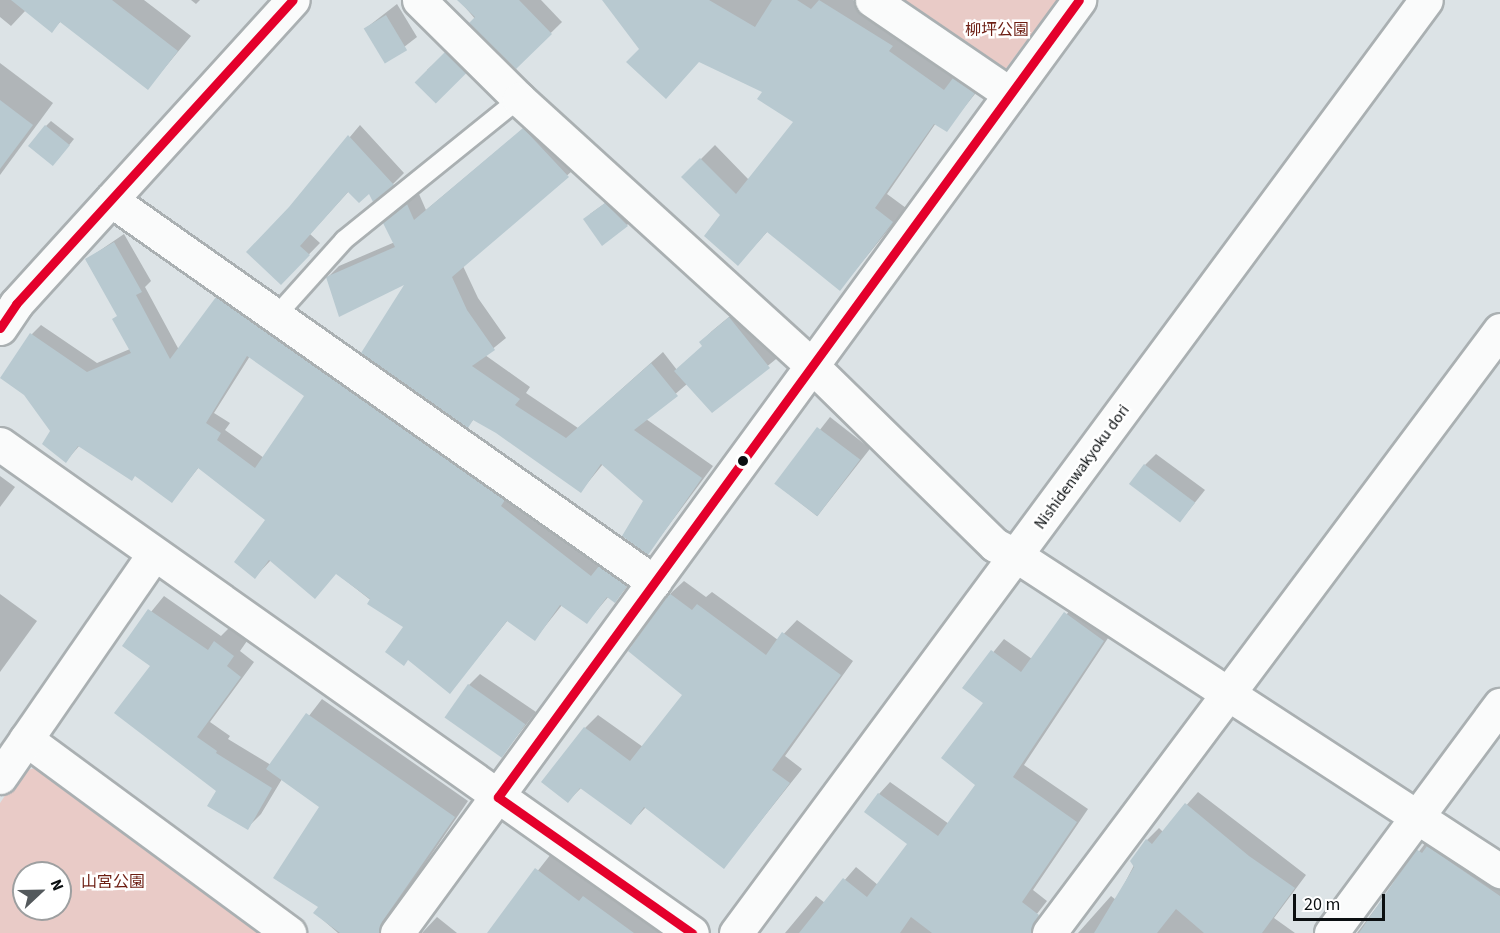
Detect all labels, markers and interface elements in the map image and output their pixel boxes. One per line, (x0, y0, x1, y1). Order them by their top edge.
park label: 柳坪公園 (965, 20, 1029, 40)
street label: Nishidenwakyoku dori (1030, 401, 1134, 533)
unlabelled marker (737, 455, 749, 467)
north arrow (12, 861, 72, 921)
park label: 山宮公園 (81, 872, 145, 892)
text: N (45, 876, 69, 894)
scale bar (1296, 882, 1388, 920)
text: 20 m (1304, 892, 1340, 917)

